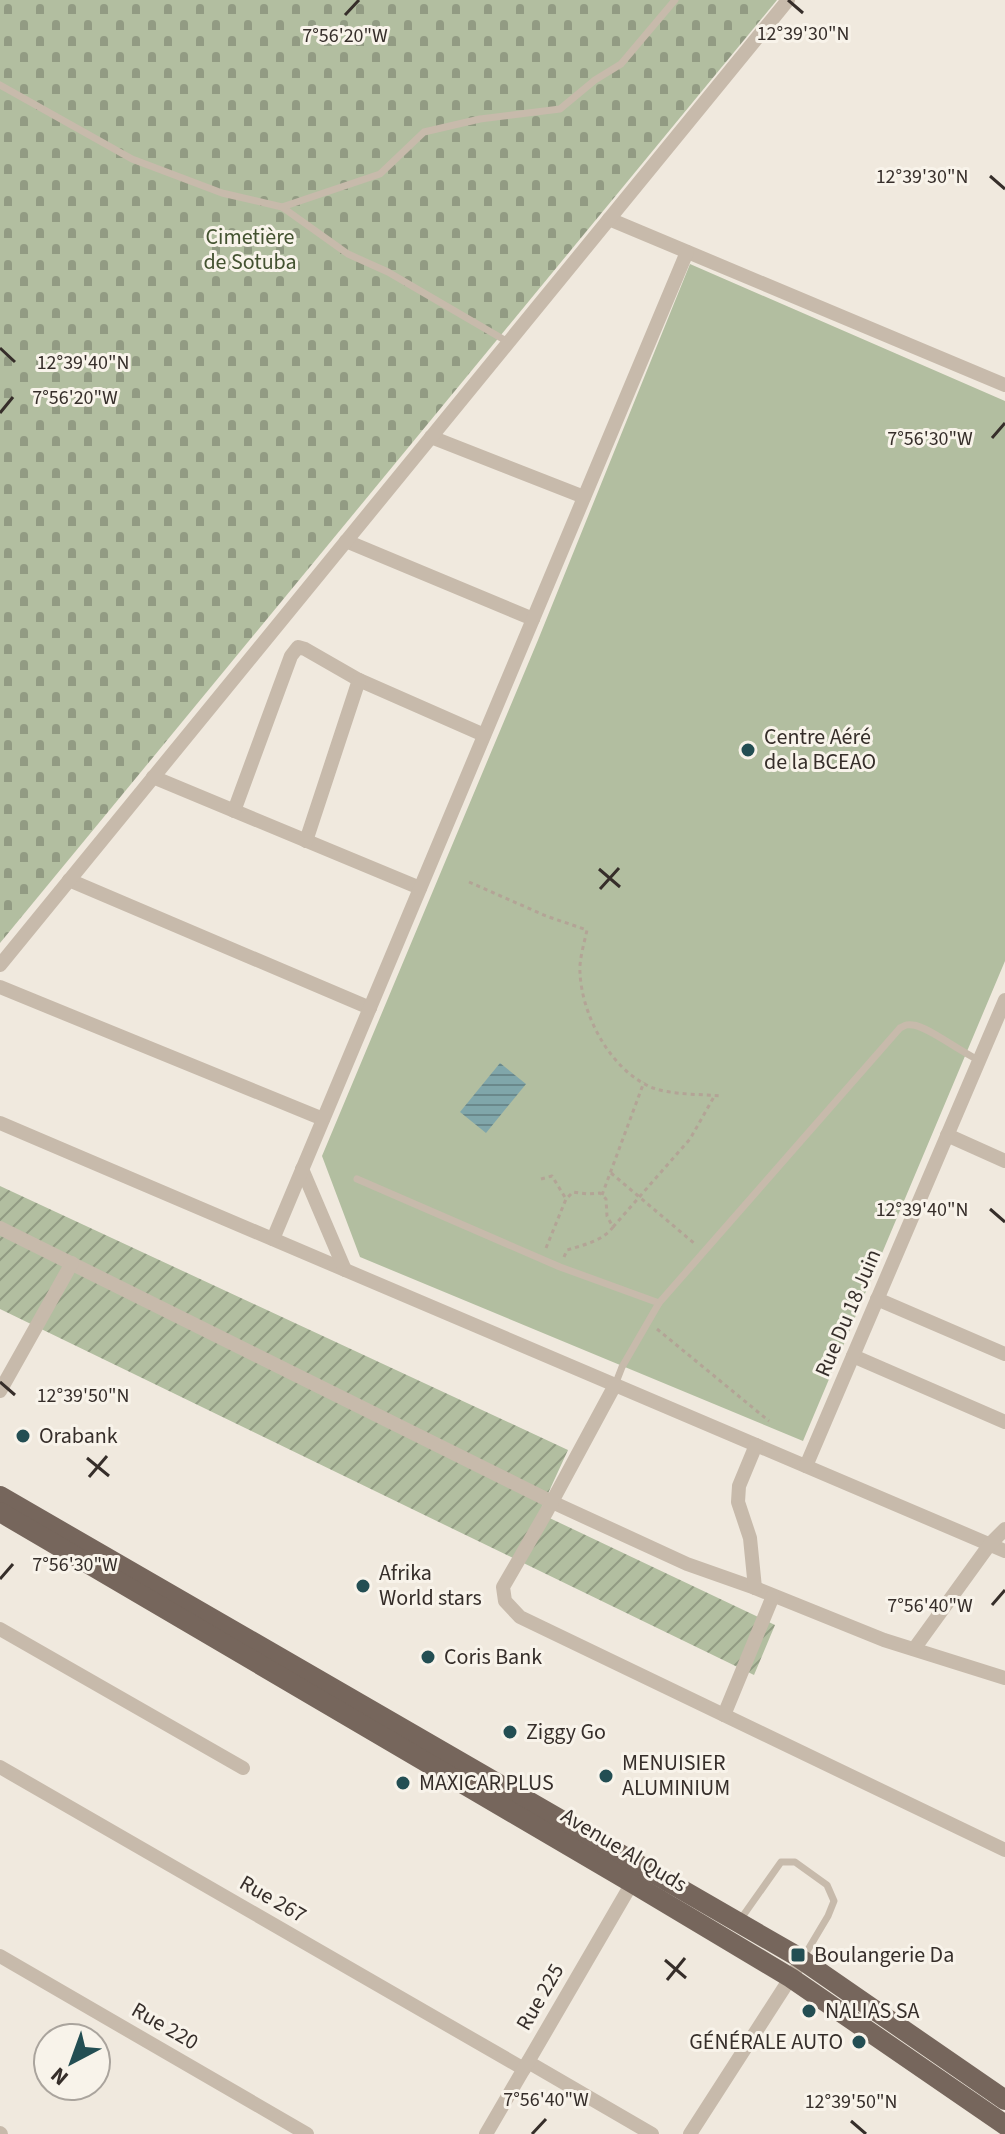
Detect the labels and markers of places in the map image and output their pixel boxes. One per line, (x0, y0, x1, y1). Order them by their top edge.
place label: Centre Aéré de la BCEAO (764, 721, 876, 778)
marker: Centre Aéré de la BCEAO (739, 741, 757, 759)
place label: Orabank (39, 1420, 118, 1452)
marker: Orabank (14, 1427, 32, 1445)
place label: Afrika World stars (379, 1557, 482, 1614)
marker: Afrika World stars (354, 1577, 372, 1595)
place label: Coris Bank (444, 1641, 542, 1673)
marker: Coris Bank (419, 1648, 437, 1666)
place label: Ziggy Go (526, 1716, 606, 1748)
marker: Ziggy Go (501, 1723, 519, 1741)
place label: MENUISIER ALUMINIUM (622, 1747, 730, 1804)
place label: MAXICAR PLUS (419, 1767, 554, 1799)
marker: MENUISIER ALUMINIUM (597, 1767, 615, 1785)
marker: MAXICAR PLUS (394, 1774, 412, 1792)
place label: Boulangerie Da (814, 1939, 954, 1971)
marker: Boulangerie Da (789, 1946, 807, 1964)
place label: NALIAS SA (825, 1995, 920, 2027)
marker: NALIAS SA (800, 2002, 818, 2020)
place label: GÉNÉRALE AUTO (689, 2026, 843, 2058)
marker: GÉNÉRALE AUTO (850, 2033, 868, 2051)

